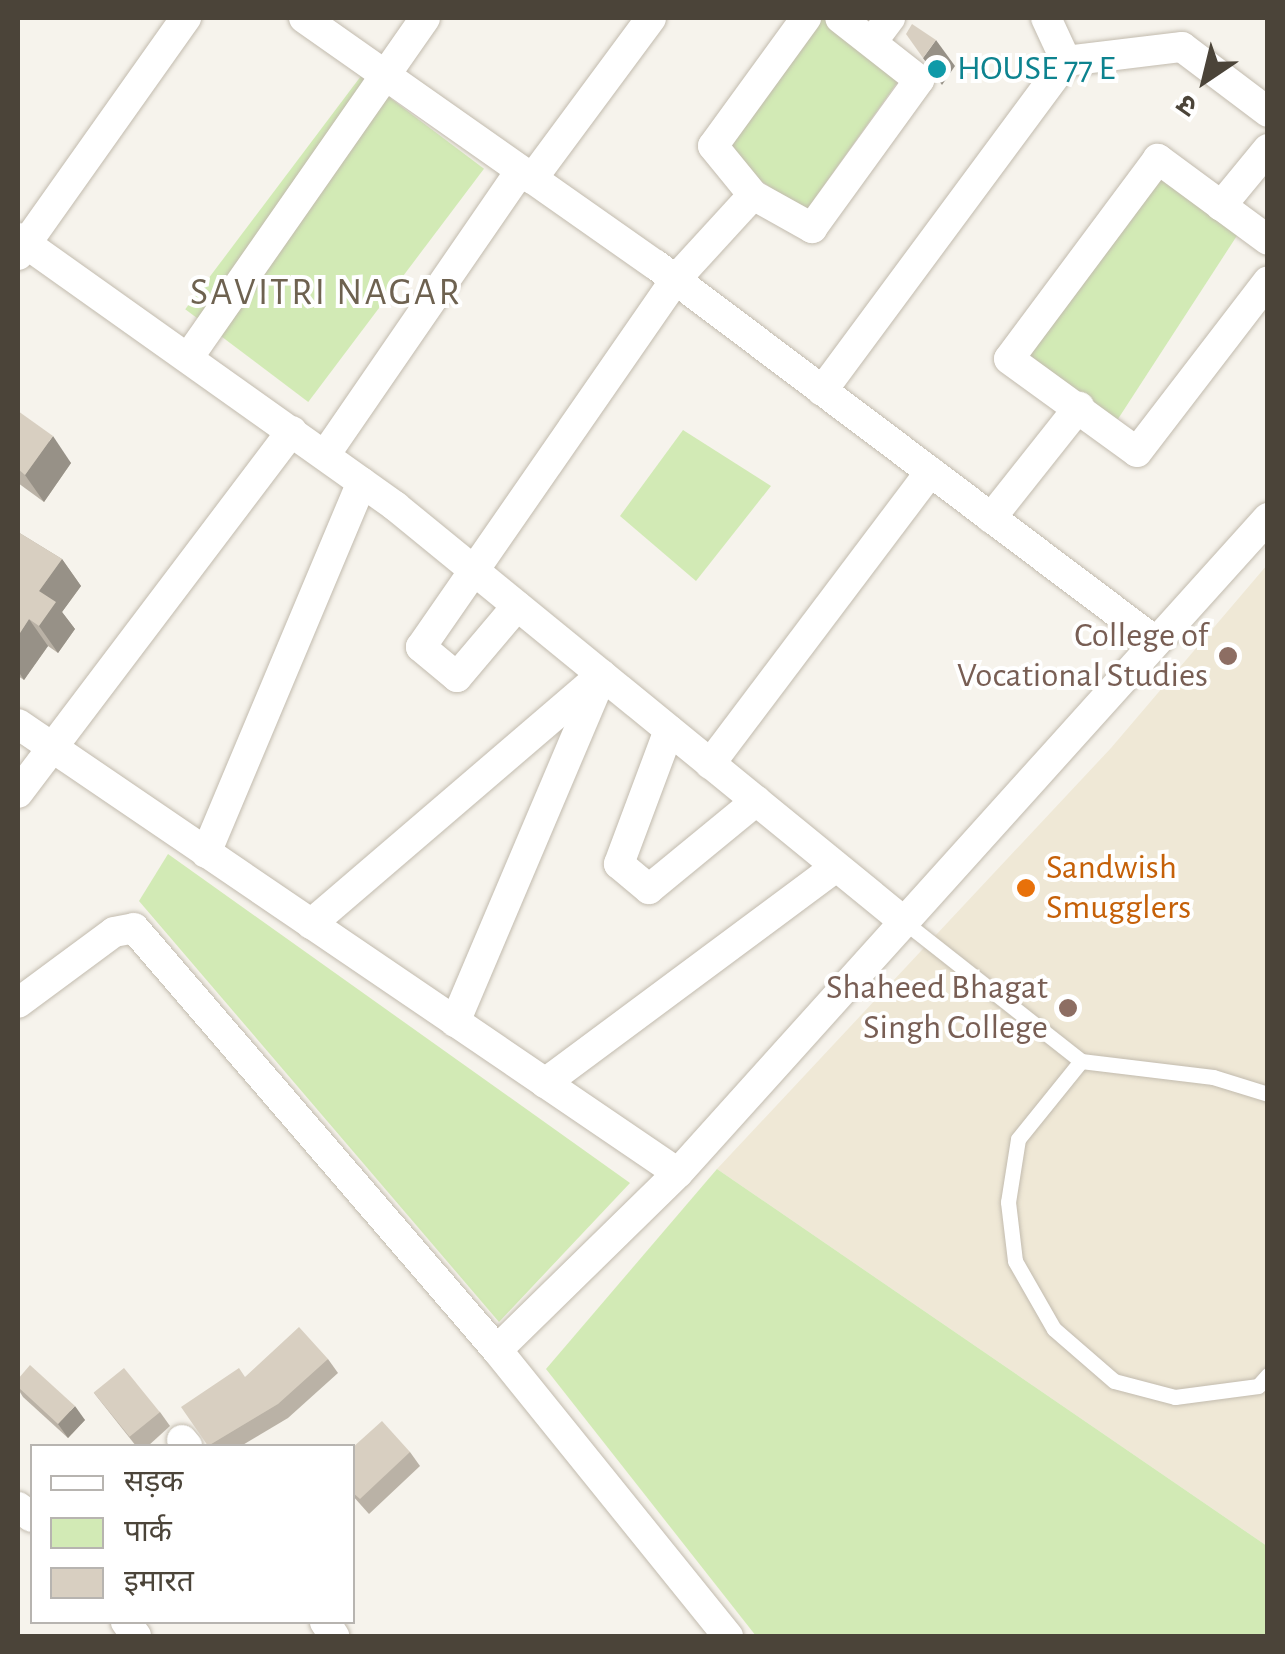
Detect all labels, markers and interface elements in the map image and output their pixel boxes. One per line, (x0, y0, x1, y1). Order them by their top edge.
north arrow (1155, 30, 1255, 130)
place label: HOUSE 77 E (957, 48, 1115, 90)
marker: HOUSE 77 E (926, 58, 948, 80)
text: उ (1173, 88, 1203, 121)
district label: SAVITRI NAGAR (190, 271, 462, 317)
place label: College of Vocational Studies (957, 615, 1208, 697)
marker: College of Vocational Studies (1217, 645, 1239, 667)
place label: Sandwish Smugglers (1046, 847, 1191, 929)
marker: Sandwish Smugglers (1015, 877, 1037, 899)
place label: Shaheed Bhagat Singh College (826, 967, 1048, 1049)
marker: Shaheed Bhagat Singh College (1057, 997, 1079, 1019)
legend (30, 1444, 355, 1624)
text: सड़क (124, 1467, 183, 1497)
text: पार्क (124, 1517, 172, 1547)
text: इमारत (124, 1567, 194, 1597)

